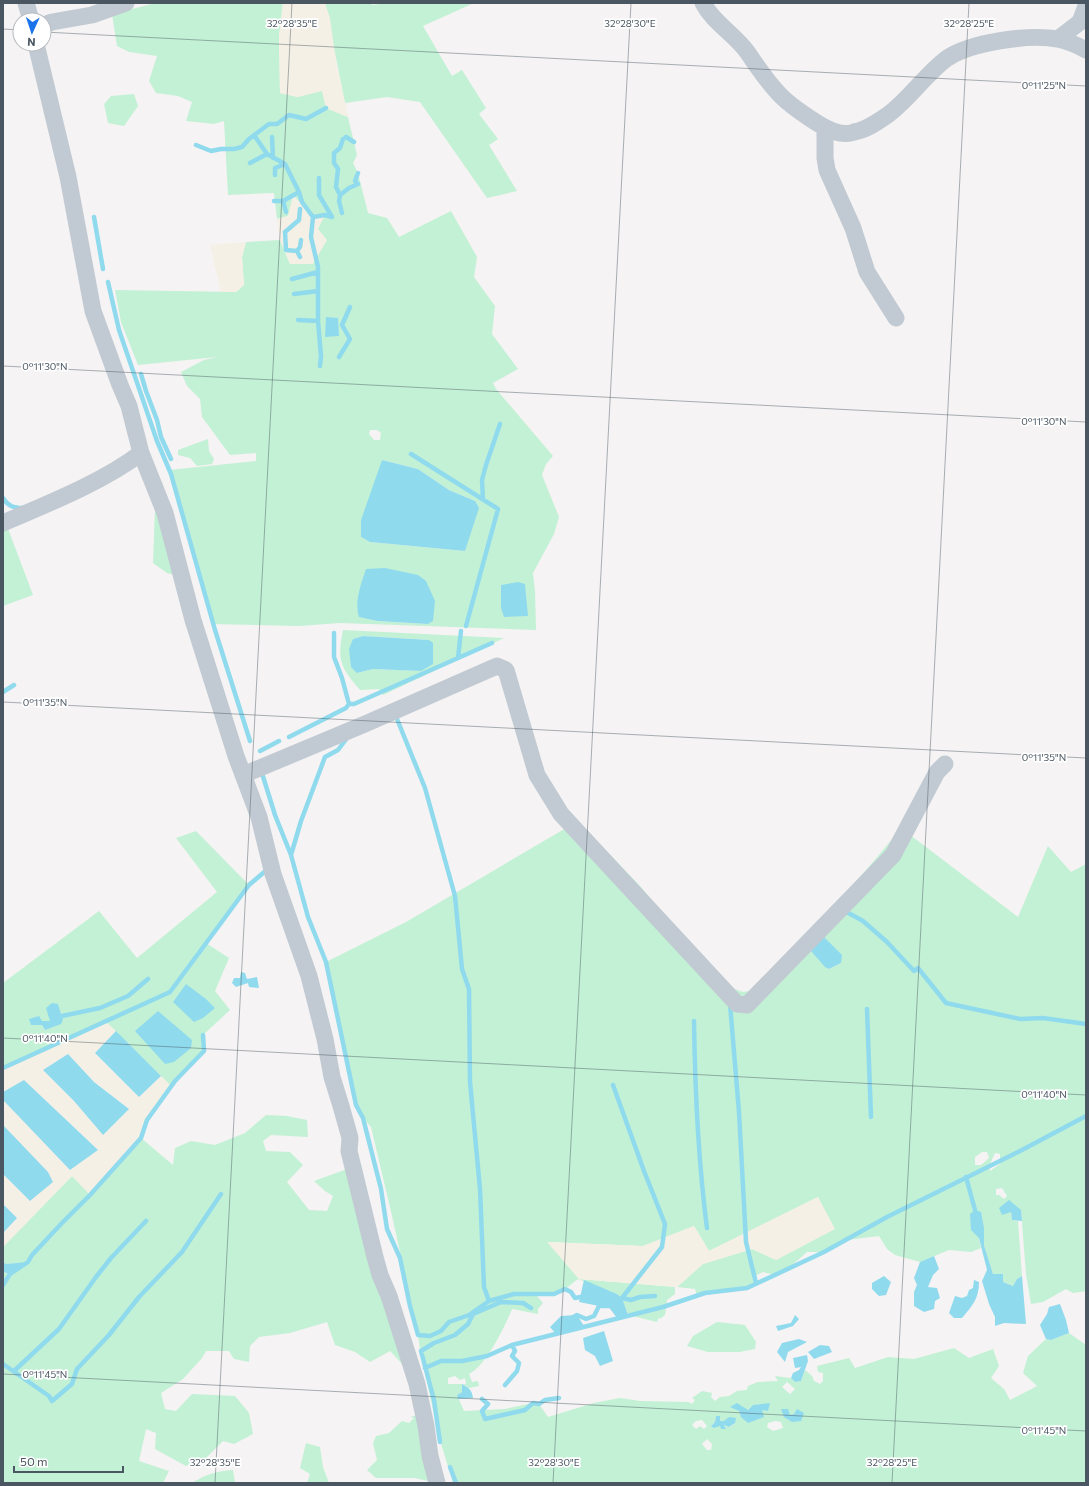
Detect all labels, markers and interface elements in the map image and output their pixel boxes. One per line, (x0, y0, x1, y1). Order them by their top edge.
north arrow (12, 12, 52, 52)
text: 32°28'35"E (267, 17, 317, 29)
text: 32°28'30"E (604, 17, 656, 29)
text: 32°28'25"E (944, 17, 994, 29)
text: N (27, 36, 36, 49)
text: 0°11'25"N (1022, 79, 1066, 91)
text: 0°11'30"N (22, 360, 68, 372)
text: 0°11'30"N (1021, 415, 1067, 427)
text: 0°11'35"N (23, 696, 67, 708)
text: 0°11'35"N (1022, 751, 1066, 763)
text: 0°11'40"N (22, 1032, 68, 1044)
text: 0°11'40"N (1021, 1088, 1067, 1100)
text: 0°11'45"N (23, 1368, 67, 1380)
text: 0°11'45"N (1022, 1424, 1066, 1436)
scale bar (14, 1448, 123, 1474)
text: 50 m (20, 1454, 48, 1468)
text: 32°28'35"E (190, 1456, 240, 1468)
text: 32°28'30"E (528, 1456, 580, 1468)
text: 32°28'25"E (867, 1456, 917, 1468)

